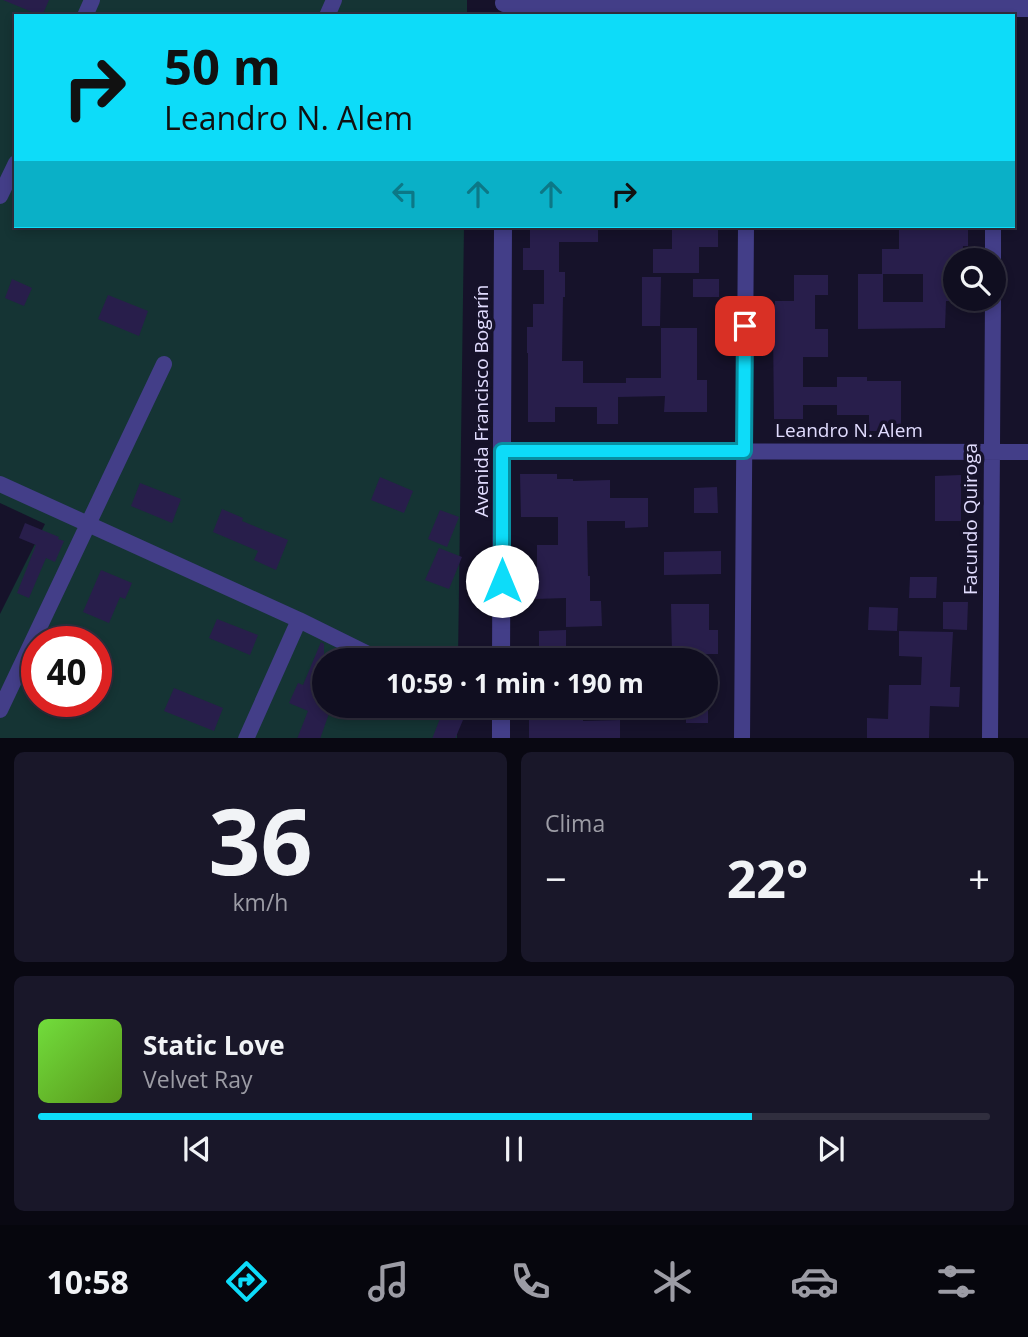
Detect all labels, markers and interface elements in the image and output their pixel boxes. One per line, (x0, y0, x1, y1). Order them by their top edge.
text: 50 m (164, 33, 281, 99)
icon: right (49, 42, 140, 133)
text: Leandro N. Alem (164, 96, 413, 139)
icon: left (386, 175, 424, 213)
icon: ahead (459, 175, 497, 213)
icon: ahead (532, 175, 570, 213)
icon: right (605, 175, 643, 213)
map controls (943, 248, 1006, 311)
button: search (943, 248, 1006, 311)
street label: Avenida Francisco Bogarín (468, 285, 494, 517)
pin (715, 296, 775, 356)
icon: arrive (726, 307, 764, 345)
street label: Leandro N. Alem (775, 417, 923, 443)
street label: Facundo Quiroga (957, 443, 983, 595)
position arrow (465, 544, 539, 618)
speed limit sign: 40 (21, 626, 112, 717)
text: 10:59 · 1 min · 190 m (386, 665, 644, 701)
text: 36 (208, 778, 313, 902)
text: Clima (545, 807, 605, 839)
text: 22° (727, 842, 808, 913)
text: − (545, 852, 567, 904)
text: + (968, 852, 990, 904)
text: km/h (233, 886, 288, 918)
text: Static Love (143, 1027, 285, 1063)
text: Velvet Ray (143, 1063, 253, 1095)
icon: previous (178, 1130, 216, 1168)
icon: pause (495, 1130, 533, 1168)
icon: next (812, 1130, 850, 1168)
icon: directions (222, 1257, 271, 1306)
icon: music (364, 1257, 413, 1306)
icon: phone (506, 1257, 555, 1306)
icon: climate (648, 1257, 697, 1306)
icon: car (790, 1257, 839, 1306)
icon: filters (932, 1257, 981, 1306)
text: 10:58 (47, 1260, 129, 1303)

